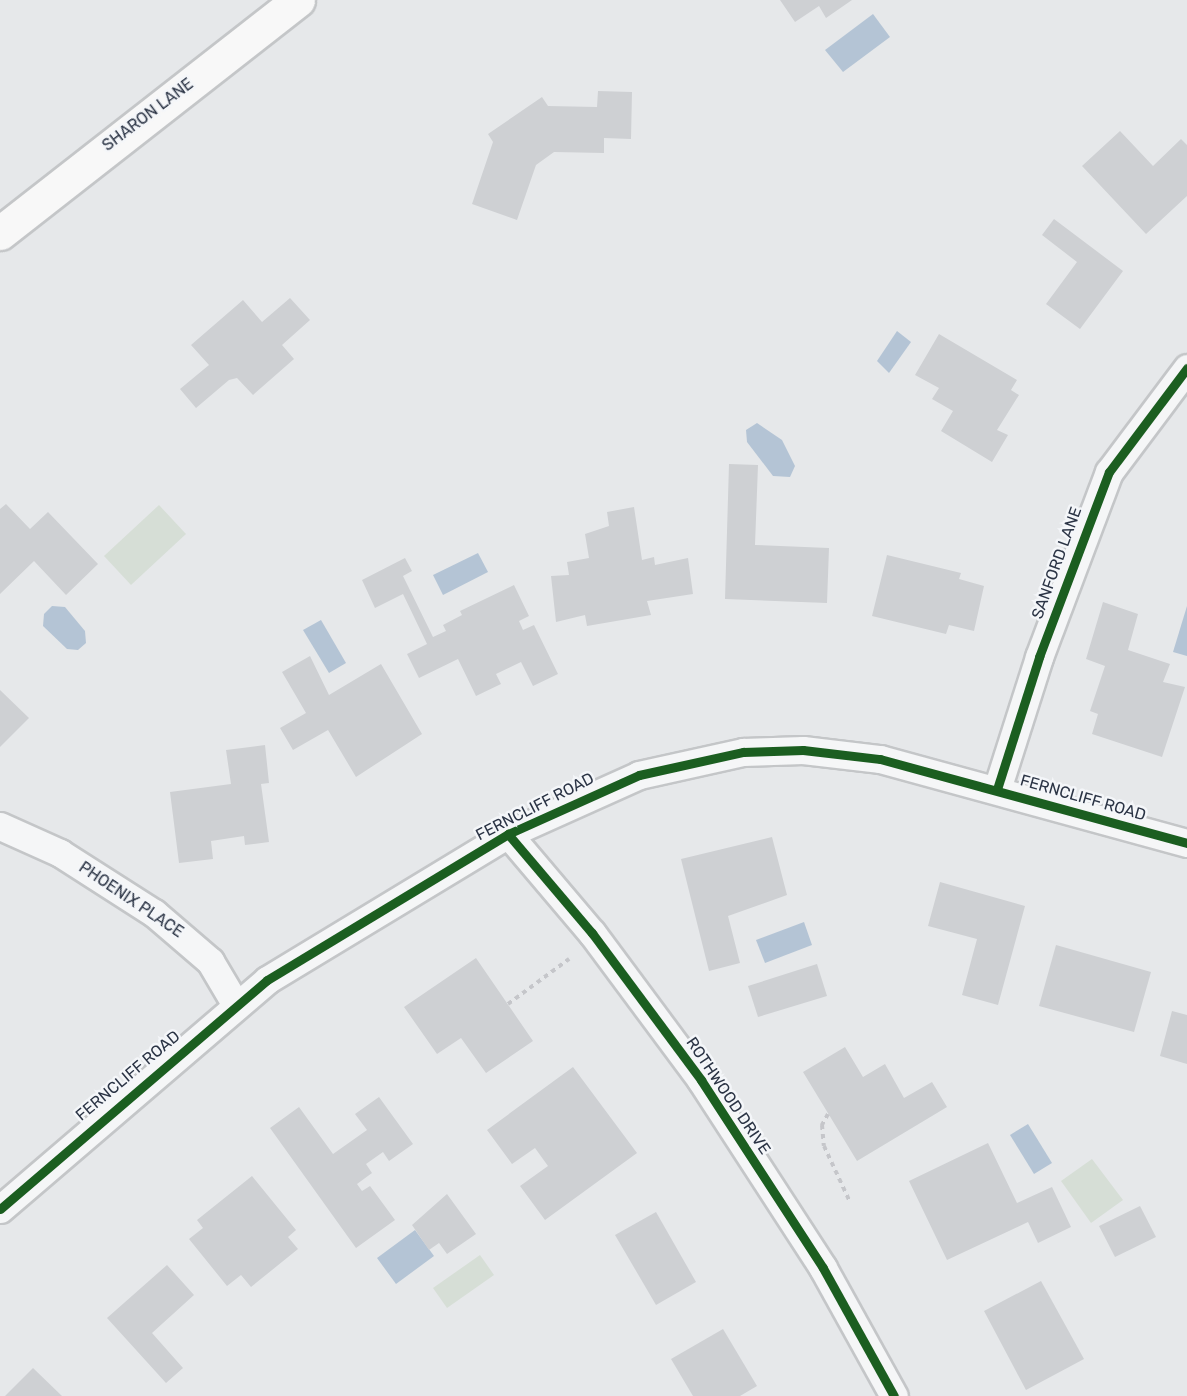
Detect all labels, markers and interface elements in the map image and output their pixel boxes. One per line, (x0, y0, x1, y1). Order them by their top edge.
street label: SHARON LANE (99, 75, 197, 155)
street label: SANFORD LANE (1028, 504, 1086, 622)
street label: FERNCLIFF ROAD (473, 769, 597, 845)
street label: FERNCLIFF ROAD (1018, 771, 1148, 825)
street label: PHOENIX PLACE (75, 858, 187, 942)
street label: FERNCLIFF ROAD (72, 1027, 184, 1125)
street label: ROTHWOOD DRIVE (682, 1034, 774, 1158)

